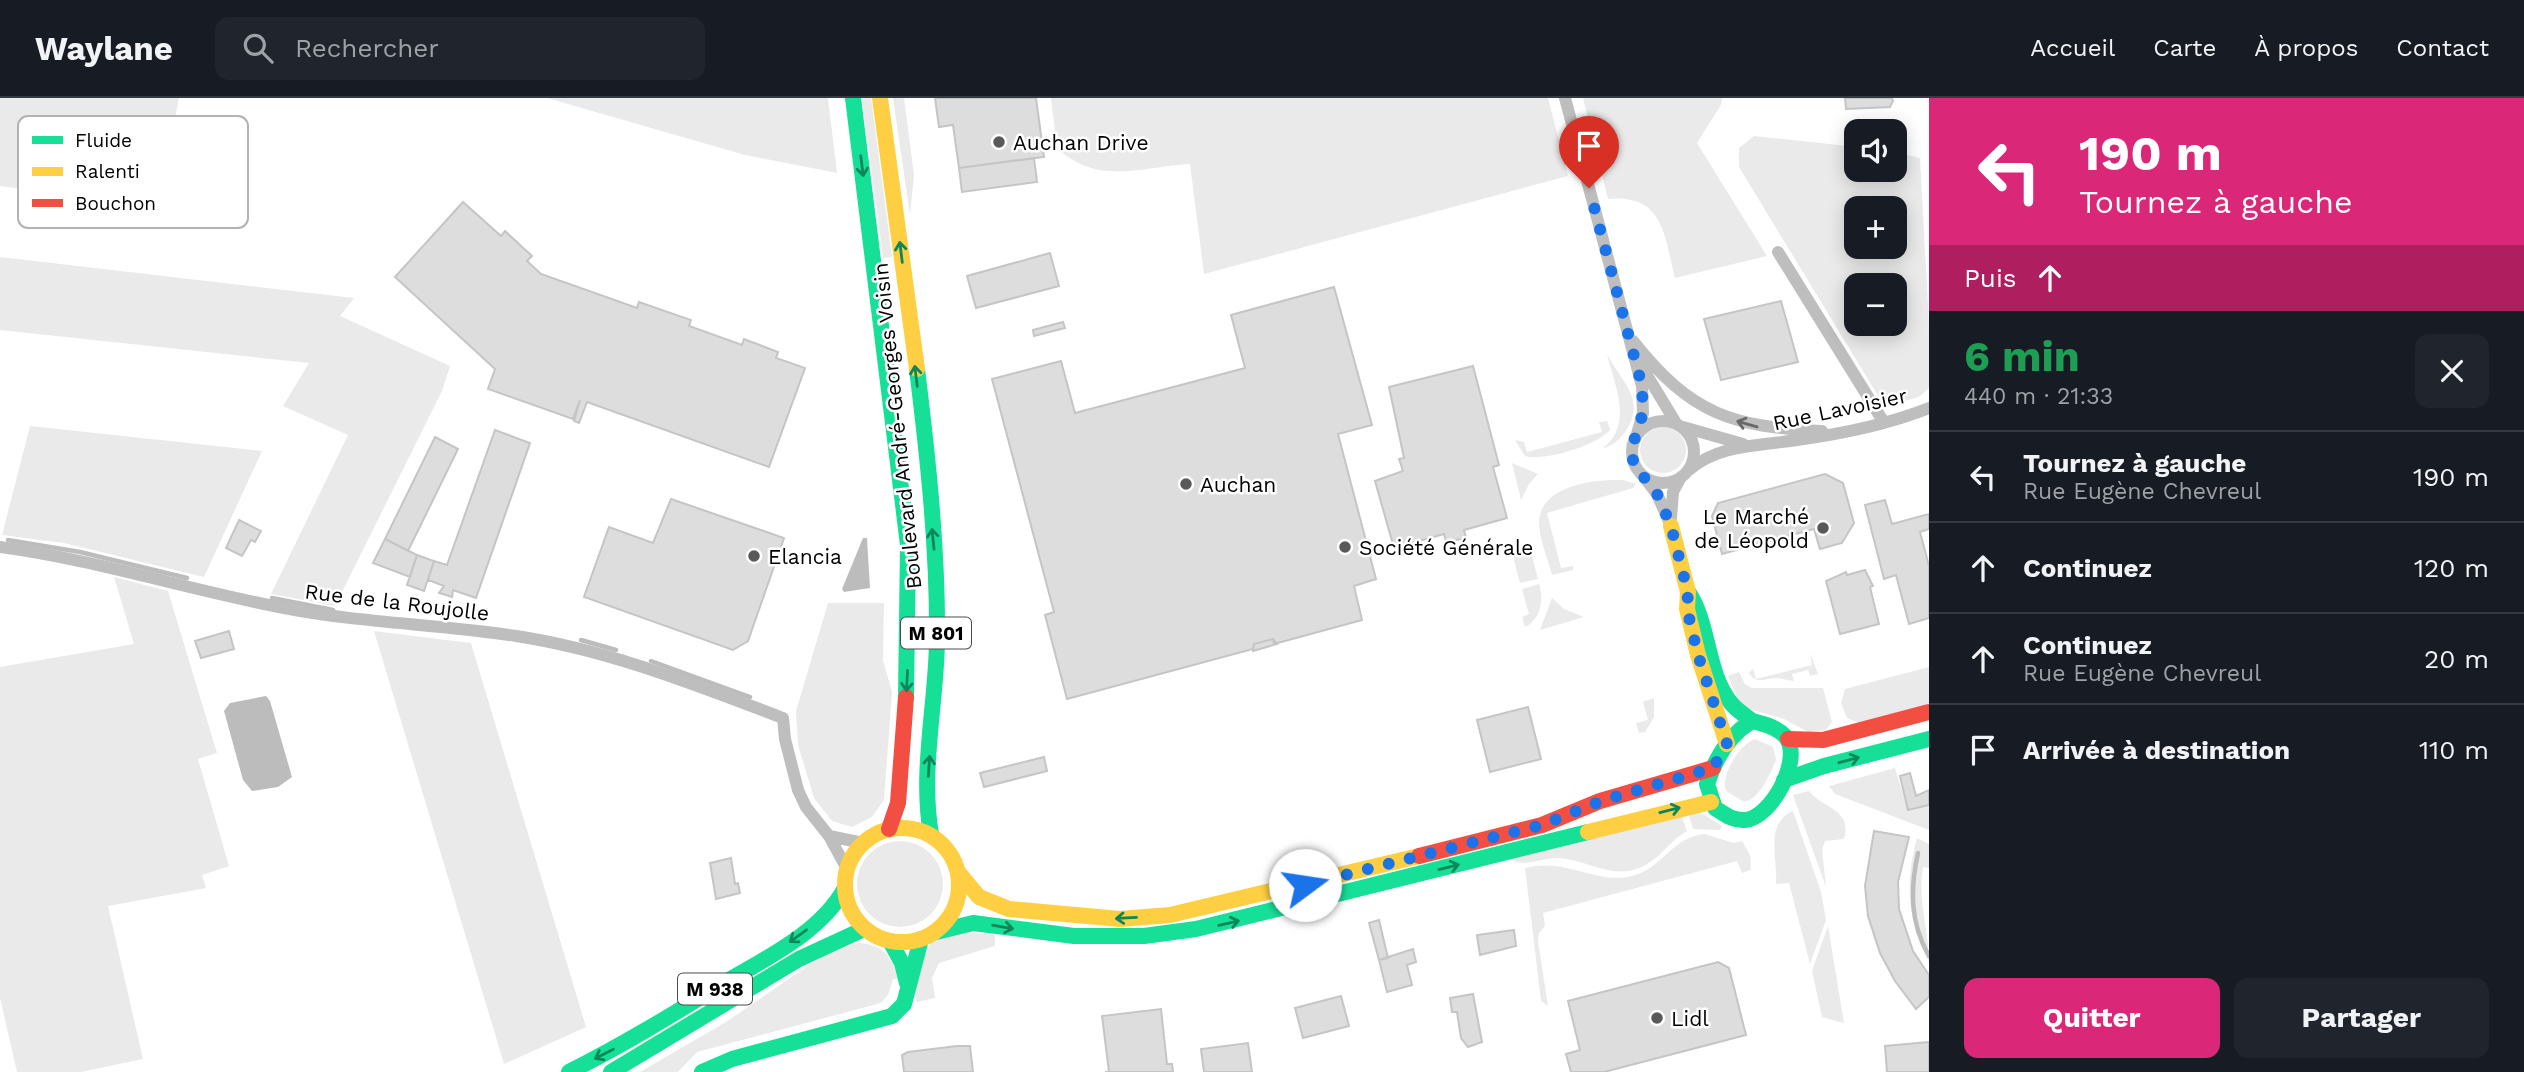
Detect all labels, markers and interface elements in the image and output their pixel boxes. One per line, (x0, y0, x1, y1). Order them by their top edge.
search box (215, 17, 705, 80)
text: Waylane (35, 29, 173, 68)
icon: search (239, 29, 277, 67)
text: Rechercher (295, 33, 439, 63)
text: Accueil (2030, 34, 2115, 62)
text: Carte (2153, 34, 2216, 62)
text: À propos (2254, 34, 2358, 62)
text: Contact (2396, 34, 2489, 62)
legend (18, 116, 248, 228)
pin (1559, 116, 1619, 188)
map controls (1844, 119, 1907, 336)
button: sound (1844, 119, 1907, 182)
text: 190 m (2079, 124, 2222, 182)
icon: left (1964, 126, 2055, 217)
icon: arrive (1570, 127, 1608, 165)
text: Fluide (75, 129, 132, 152)
place label: Auchan Drive (1013, 130, 1149, 155)
marker: Auchan Drive (991, 134, 1007, 150)
one-way arrow (855, 154, 868, 177)
text: Ralenti (75, 160, 140, 183)
text: Tournez à gauche (2079, 183, 2352, 221)
text: Bouchon (75, 192, 156, 215)
button: + (1844, 196, 1907, 259)
one-way arrow (894, 241, 907, 264)
icon: ahead (2031, 259, 2069, 297)
street label: Boulevard André-Georges Voisin (867, 262, 927, 590)
text: Puis (1964, 263, 2017, 293)
button: − (1844, 273, 1907, 336)
text: 6 min (1964, 332, 2080, 381)
button: close (2415, 334, 2489, 408)
one-way arrow (910, 365, 923, 388)
street label: Rue Lavoisier (1771, 382, 1910, 435)
text: 440 m · 21:33 (1964, 383, 2113, 410)
one-way arrow (1737, 416, 1759, 429)
text: Tournez à gauche (2023, 448, 2246, 478)
icon: left (1964, 458, 2002, 496)
text: 190 m (2413, 462, 2489, 492)
place label: Auchan (1200, 472, 1276, 497)
marker: Auchan (1178, 476, 1194, 492)
text: Rue Eugène Chevreul (2023, 478, 2261, 505)
place label: Le Marché de Léopold (1694, 504, 1809, 553)
marker: Le Marché de Léopold (1815, 520, 1831, 536)
one-way arrow (927, 528, 940, 551)
place label: Société Générale (1359, 535, 1533, 560)
marker: Société Générale (1337, 539, 1353, 555)
place label: Elancia (768, 544, 842, 569)
marker: Elancia (746, 548, 762, 564)
icon: ahead (1964, 549, 2002, 587)
text: Continuez (2023, 553, 2152, 583)
text: 120 m (2414, 553, 2489, 583)
street label: Rue de la Roujolle (303, 578, 491, 626)
road number: M 801 (901, 618, 971, 648)
text: Continuez (2023, 630, 2152, 660)
icon: ahead (1964, 640, 2002, 678)
text: 20 m (2424, 644, 2489, 674)
text: Rue Eugène Chevreul (2023, 660, 2261, 687)
one-way arrow (900, 670, 913, 692)
icon: arrive (1964, 731, 2002, 769)
text: Arrivée à destination (2023, 735, 2290, 765)
text: 110 m (2419, 735, 2489, 765)
one-way arrow (1837, 753, 1860, 766)
one-way arrow (923, 756, 936, 778)
one-way arrow (1658, 803, 1680, 816)
position arrow (1268, 848, 1342, 922)
one-way arrow (1437, 860, 1460, 873)
one-way arrow (1115, 912, 1138, 925)
one-way arrow (1217, 916, 1240, 929)
one-way arrow (991, 921, 1014, 934)
one-way arrow (789, 929, 808, 943)
road number: M 938 (678, 974, 752, 1004)
button: Quitter (1964, 978, 2220, 1058)
button: Partager (2234, 978, 2489, 1058)
place label: Lidl (1671, 1006, 1709, 1031)
marker: Lidl (1649, 1010, 1665, 1026)
one-way arrow (594, 1048, 615, 1062)

